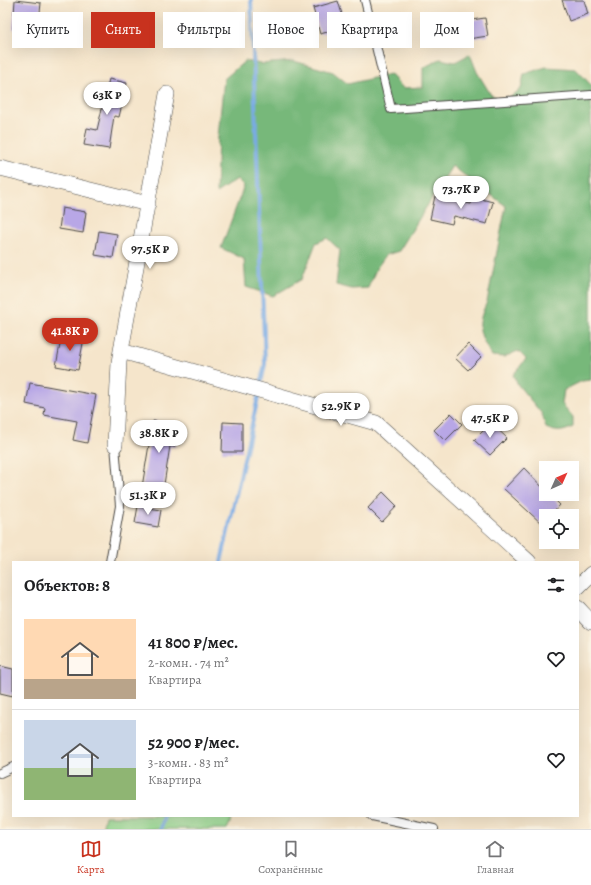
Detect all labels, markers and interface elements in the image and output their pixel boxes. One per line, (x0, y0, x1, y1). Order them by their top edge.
chip: Купить (12, 12, 83, 48)
chip: Снять (91, 12, 155, 48)
chip: Фильтры (163, 12, 245, 48)
chip: Новое (253, 12, 319, 48)
chip: Квартира (327, 12, 412, 48)
chip: Дом (420, 12, 474, 48)
pin: 63K ₽ (79, 82, 135, 116)
text: 63K ₽ (92, 86, 122, 103)
pin: 73.7K ₽ (424, 176, 498, 210)
text: 73.7K ₽ (442, 180, 480, 197)
pin: 97.5K ₽ (113, 236, 187, 270)
text: 97.5K ₽ (131, 240, 169, 257)
pin: 41.8K ₽ (33, 318, 107, 352)
text: 41.8K ₽ (51, 322, 89, 339)
pin: 52.9K ₽ (304, 393, 378, 427)
text: 52.9K ₽ (322, 397, 360, 414)
pin: 47.5K ₽ (453, 405, 527, 439)
text: 47.5K ₽ (471, 409, 509, 426)
pin: 38.8K ₽ (122, 420, 196, 454)
text: 38.8K ₽ (139, 424, 179, 441)
north arrow (539, 461, 579, 501)
map controls (539, 461, 579, 549)
pin: 51.3K ₽ (111, 482, 185, 516)
text: 51.3K ₽ (130, 486, 166, 503)
button: locate (539, 509, 579, 549)
text: Объектов: 8 (24, 574, 110, 597)
icon: filters (545, 574, 567, 596)
text: 41 800 ₽/мес. (148, 631, 239, 654)
icon: home (56, 635, 104, 683)
icon: heart (545, 648, 567, 670)
text: 2-комн. · 74 m² (148, 654, 229, 671)
text: Квартира (148, 671, 202, 688)
text: 52 900 ₽/мес. (148, 731, 240, 754)
icon: home (56, 736, 104, 784)
icon: heart (545, 749, 567, 771)
text: 3-комн. · 83 m² (148, 754, 229, 771)
text: Квартира (148, 771, 202, 788)
tab: Карта (77, 838, 105, 877)
tab: Сохранённые (258, 838, 323, 877)
tab: Главная (477, 838, 514, 877)

